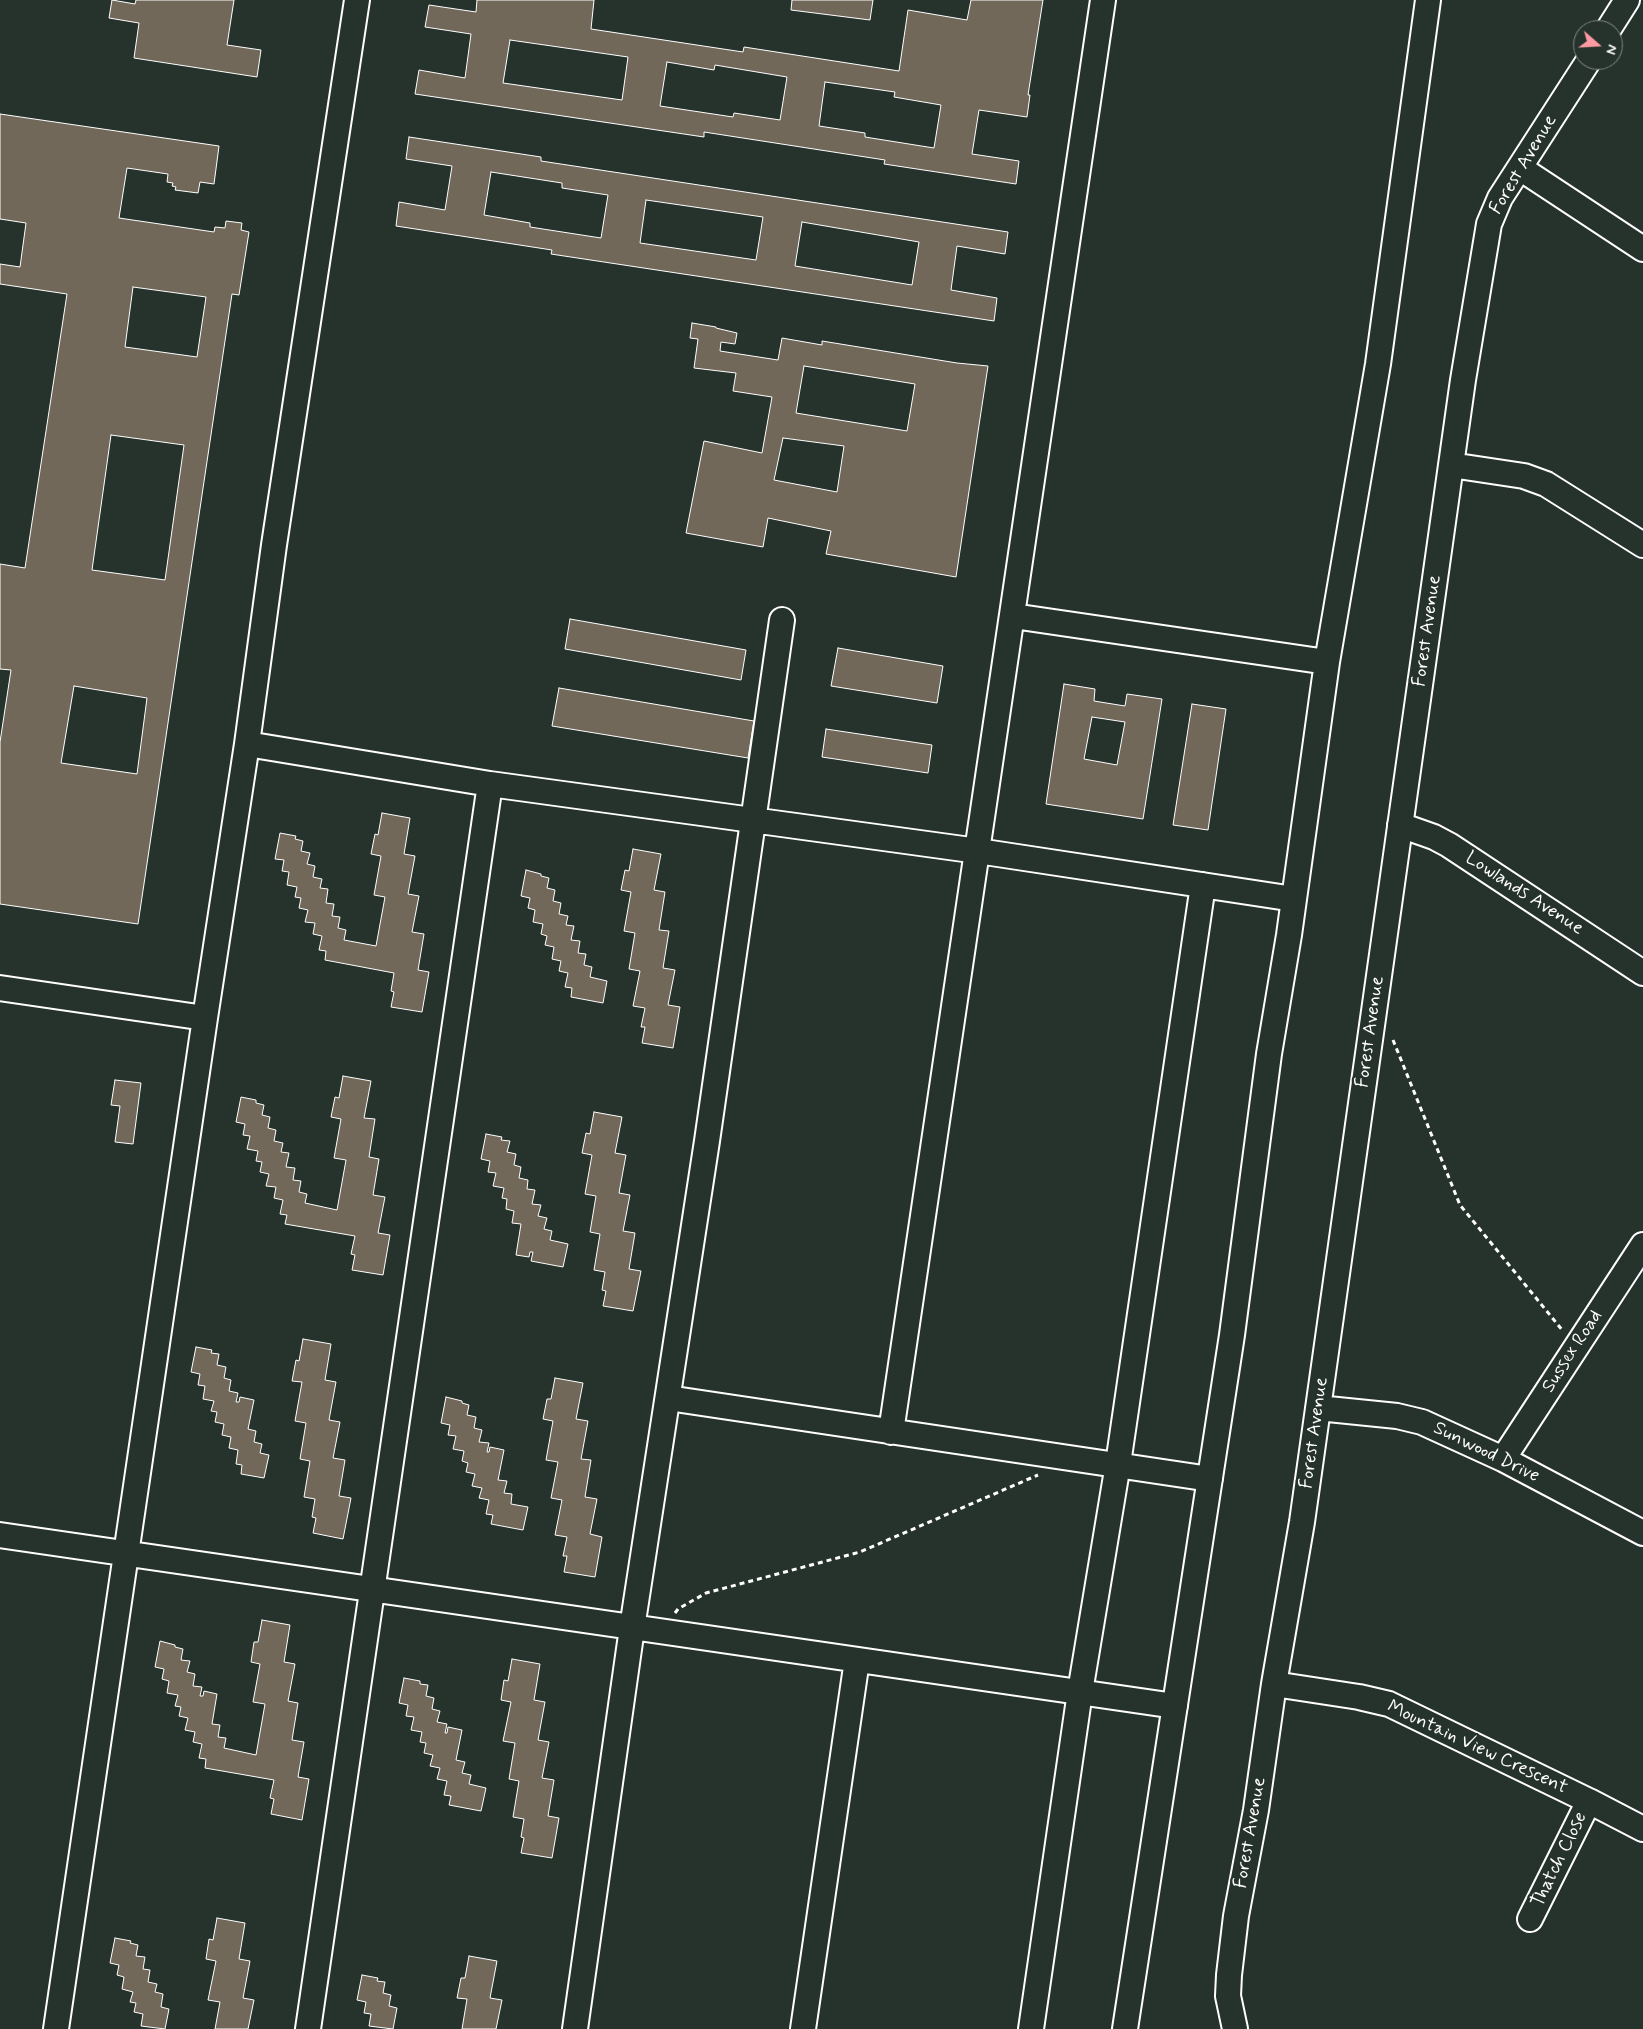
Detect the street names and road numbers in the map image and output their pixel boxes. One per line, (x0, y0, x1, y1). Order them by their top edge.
street label: Forest Avenue (1485, 111, 1563, 219)
street label: Forest Avenue (1409, 574, 1447, 688)
street label: Lowlands Avenue (1461, 847, 1587, 941)
street label: Forest Avenue (1352, 975, 1390, 1089)
street label: Sussex Road (1538, 1306, 1608, 1398)
street label: Forest Avenue (1296, 1376, 1334, 1490)
street label: Sunwood Drive (1429, 1417, 1543, 1489)
street label: Mountain View Crescent (1383, 1696, 1571, 1800)
street label: Forest Avenue (1230, 1776, 1272, 1890)
street label: Thatch Close (1527, 1808, 1593, 1912)

